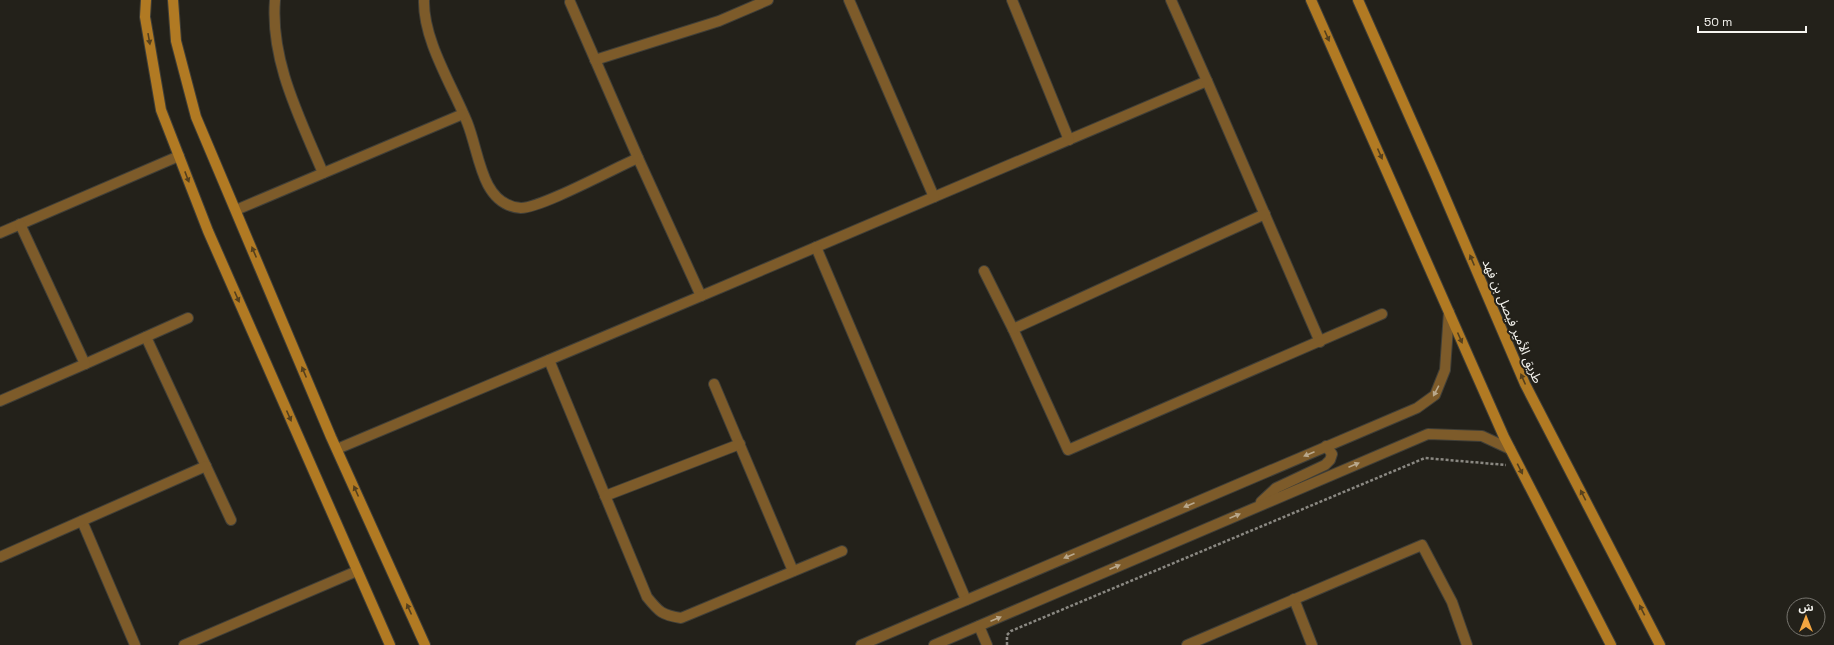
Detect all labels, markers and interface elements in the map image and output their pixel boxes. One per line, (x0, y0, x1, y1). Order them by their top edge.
scale bar (1698, 8, 1806, 34)
text: 50 m (1704, 14, 1732, 30)
one-way arrow (1324, 30, 1330, 41)
one-way arrow (146, 33, 152, 45)
one-way arrow (1377, 149, 1383, 160)
one-way arrow (185, 171, 191, 183)
one-way arrow (250, 246, 257, 258)
one-way arrow (1469, 254, 1475, 265)
street label: طريق الأمير فيصل بن فهد (1479, 256, 1547, 386)
one-way arrow (234, 291, 240, 302)
one-way arrow (1458, 332, 1464, 344)
one-way arrow (301, 366, 307, 377)
one-way arrow (1520, 374, 1526, 385)
one-way arrow (1433, 385, 1439, 397)
one-way arrow (286, 410, 292, 421)
one-way arrow (1303, 451, 1314, 457)
one-way arrow (1348, 462, 1360, 468)
one-way arrow (1517, 463, 1523, 474)
one-way arrow (353, 485, 359, 497)
one-way arrow (1579, 489, 1586, 501)
one-way arrow (1183, 502, 1195, 508)
one-way arrow (1229, 513, 1240, 519)
one-way arrow (1064, 553, 1075, 559)
one-way arrow (1109, 564, 1121, 571)
north arrow (1786, 597, 1826, 637)
text: ش (1798, 600, 1814, 614)
one-way arrow (406, 604, 412, 615)
one-way arrow (1639, 605, 1646, 616)
one-way arrow (990, 615, 1002, 621)

